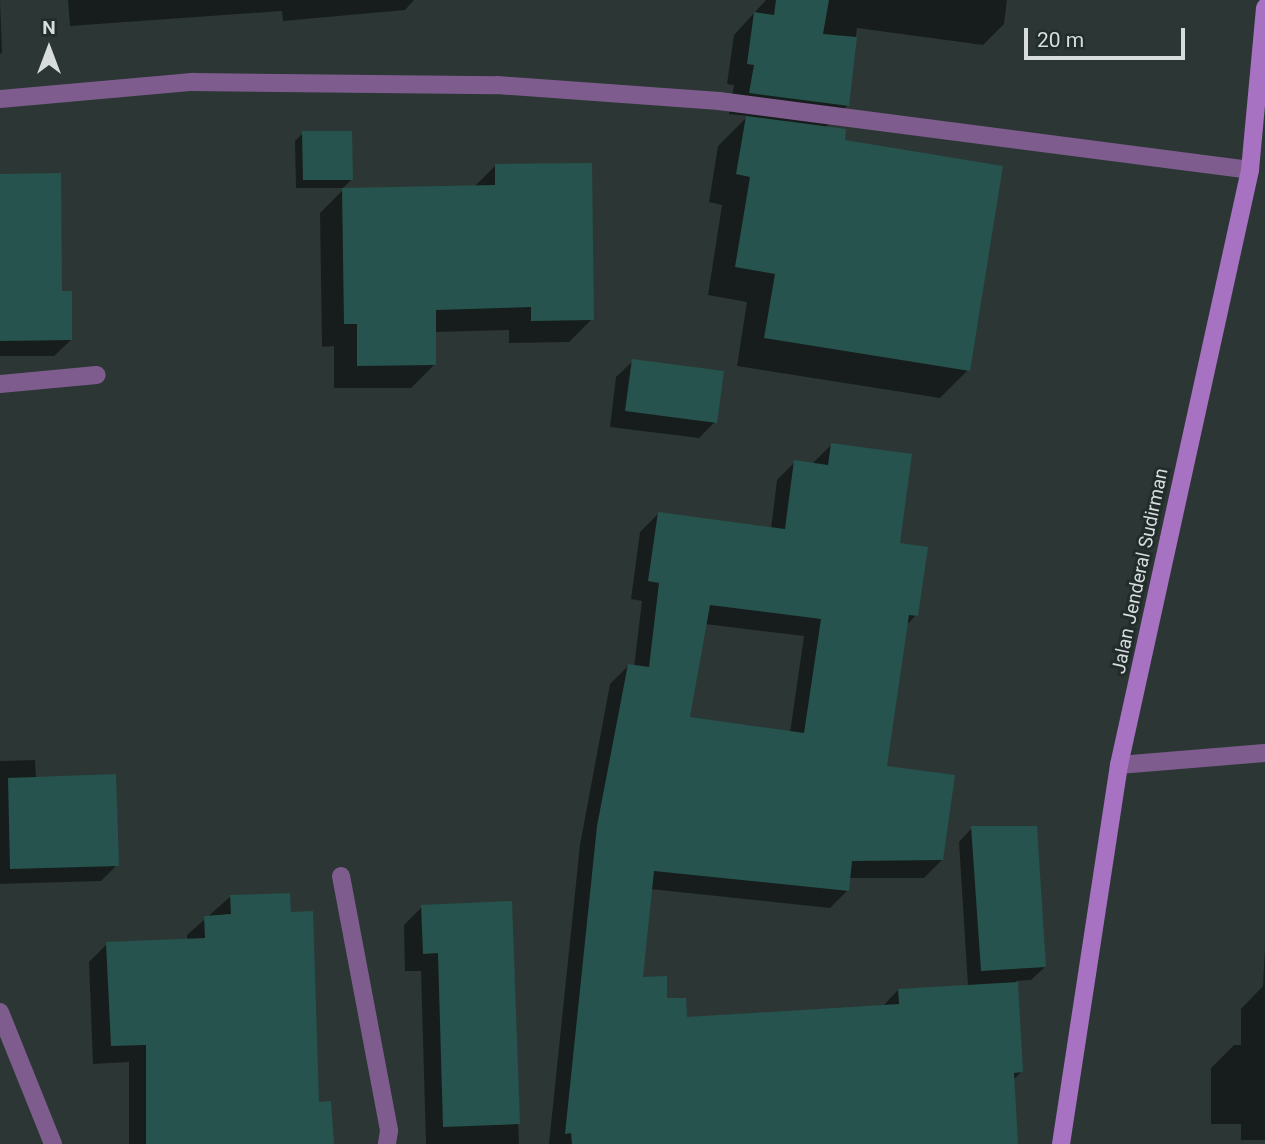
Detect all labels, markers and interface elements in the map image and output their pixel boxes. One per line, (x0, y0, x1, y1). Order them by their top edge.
north arrow (14, 14, 84, 84)
scale bar (1027, 14, 1188, 58)
text: N (42, 16, 56, 39)
text: 20 m (1037, 28, 1084, 52)
street label: Jalan Jenderal Sudirman (1107, 466, 1173, 676)

